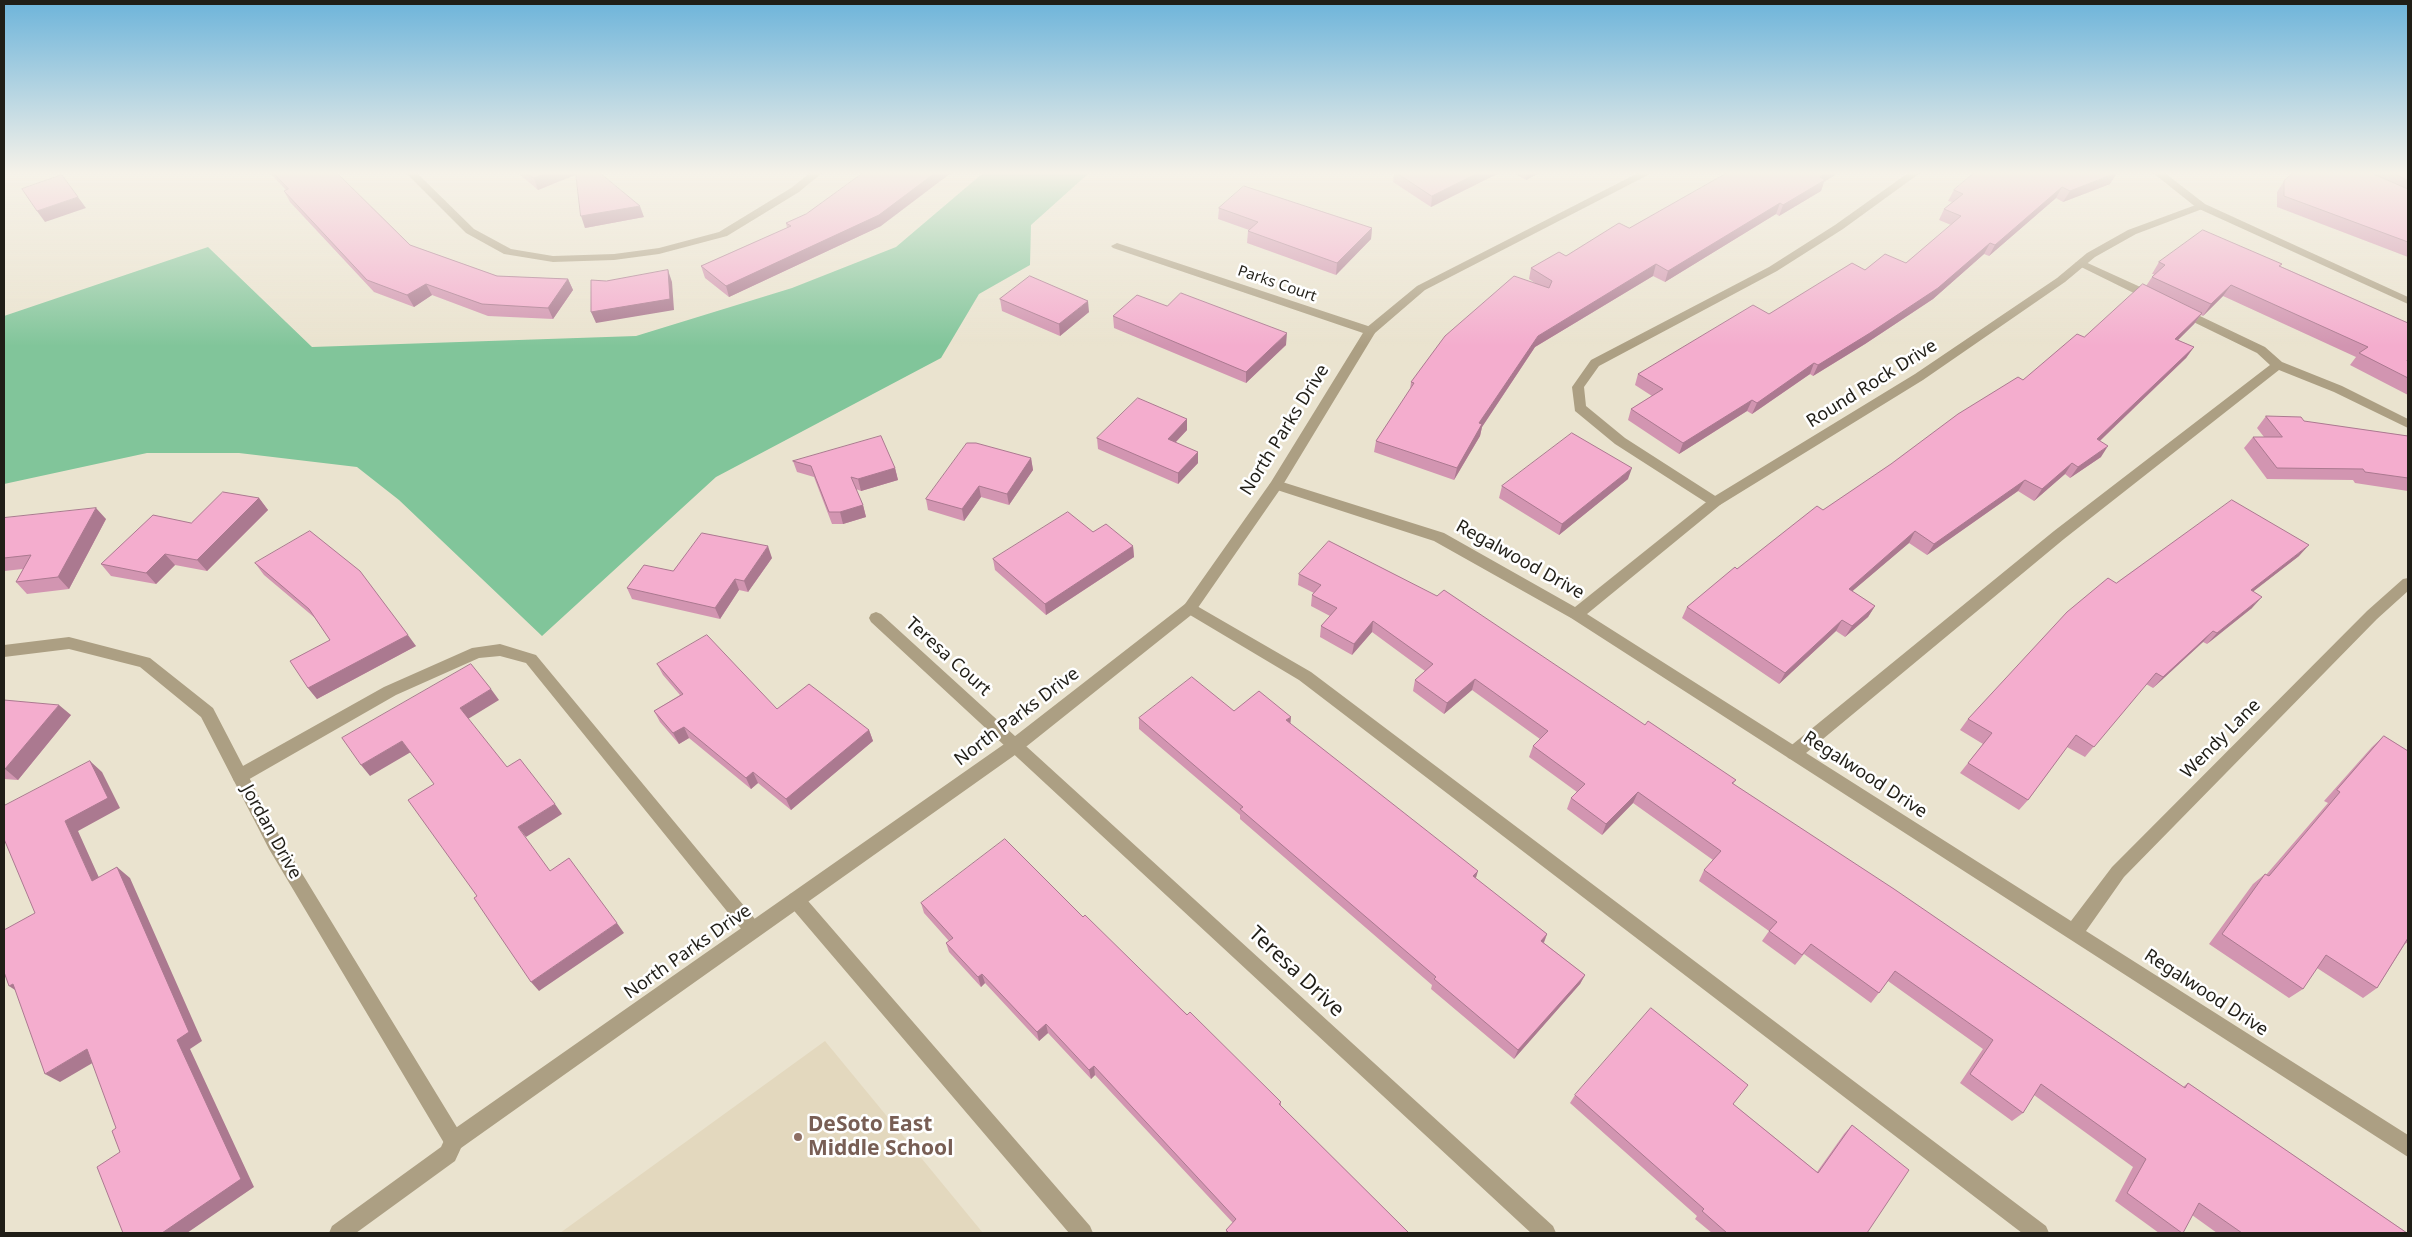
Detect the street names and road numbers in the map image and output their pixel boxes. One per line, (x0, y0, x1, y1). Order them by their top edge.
street label: Parks Court (1235, 262, 1319, 306)
street label: Round Rock Drive (1803, 335, 1941, 433)
street label: North Parks Drive (1236, 361, 1334, 499)
street label: Regalwood Drive (1452, 516, 1588, 604)
street label: Teresa Court (901, 613, 995, 701)
street label: North Parks Drive (951, 663, 1083, 771)
street label: Wendy Lane (2177, 695, 2265, 783)
street label: Regalwood Drive (1799, 727, 1931, 823)
street label: Jordan Drive (236, 781, 306, 883)
street label: North Parks Drive (620, 900, 756, 1004)
street label: Teresa Drive (1243, 921, 1349, 1023)
street label: Regalwood Drive (2140, 945, 2272, 1041)

